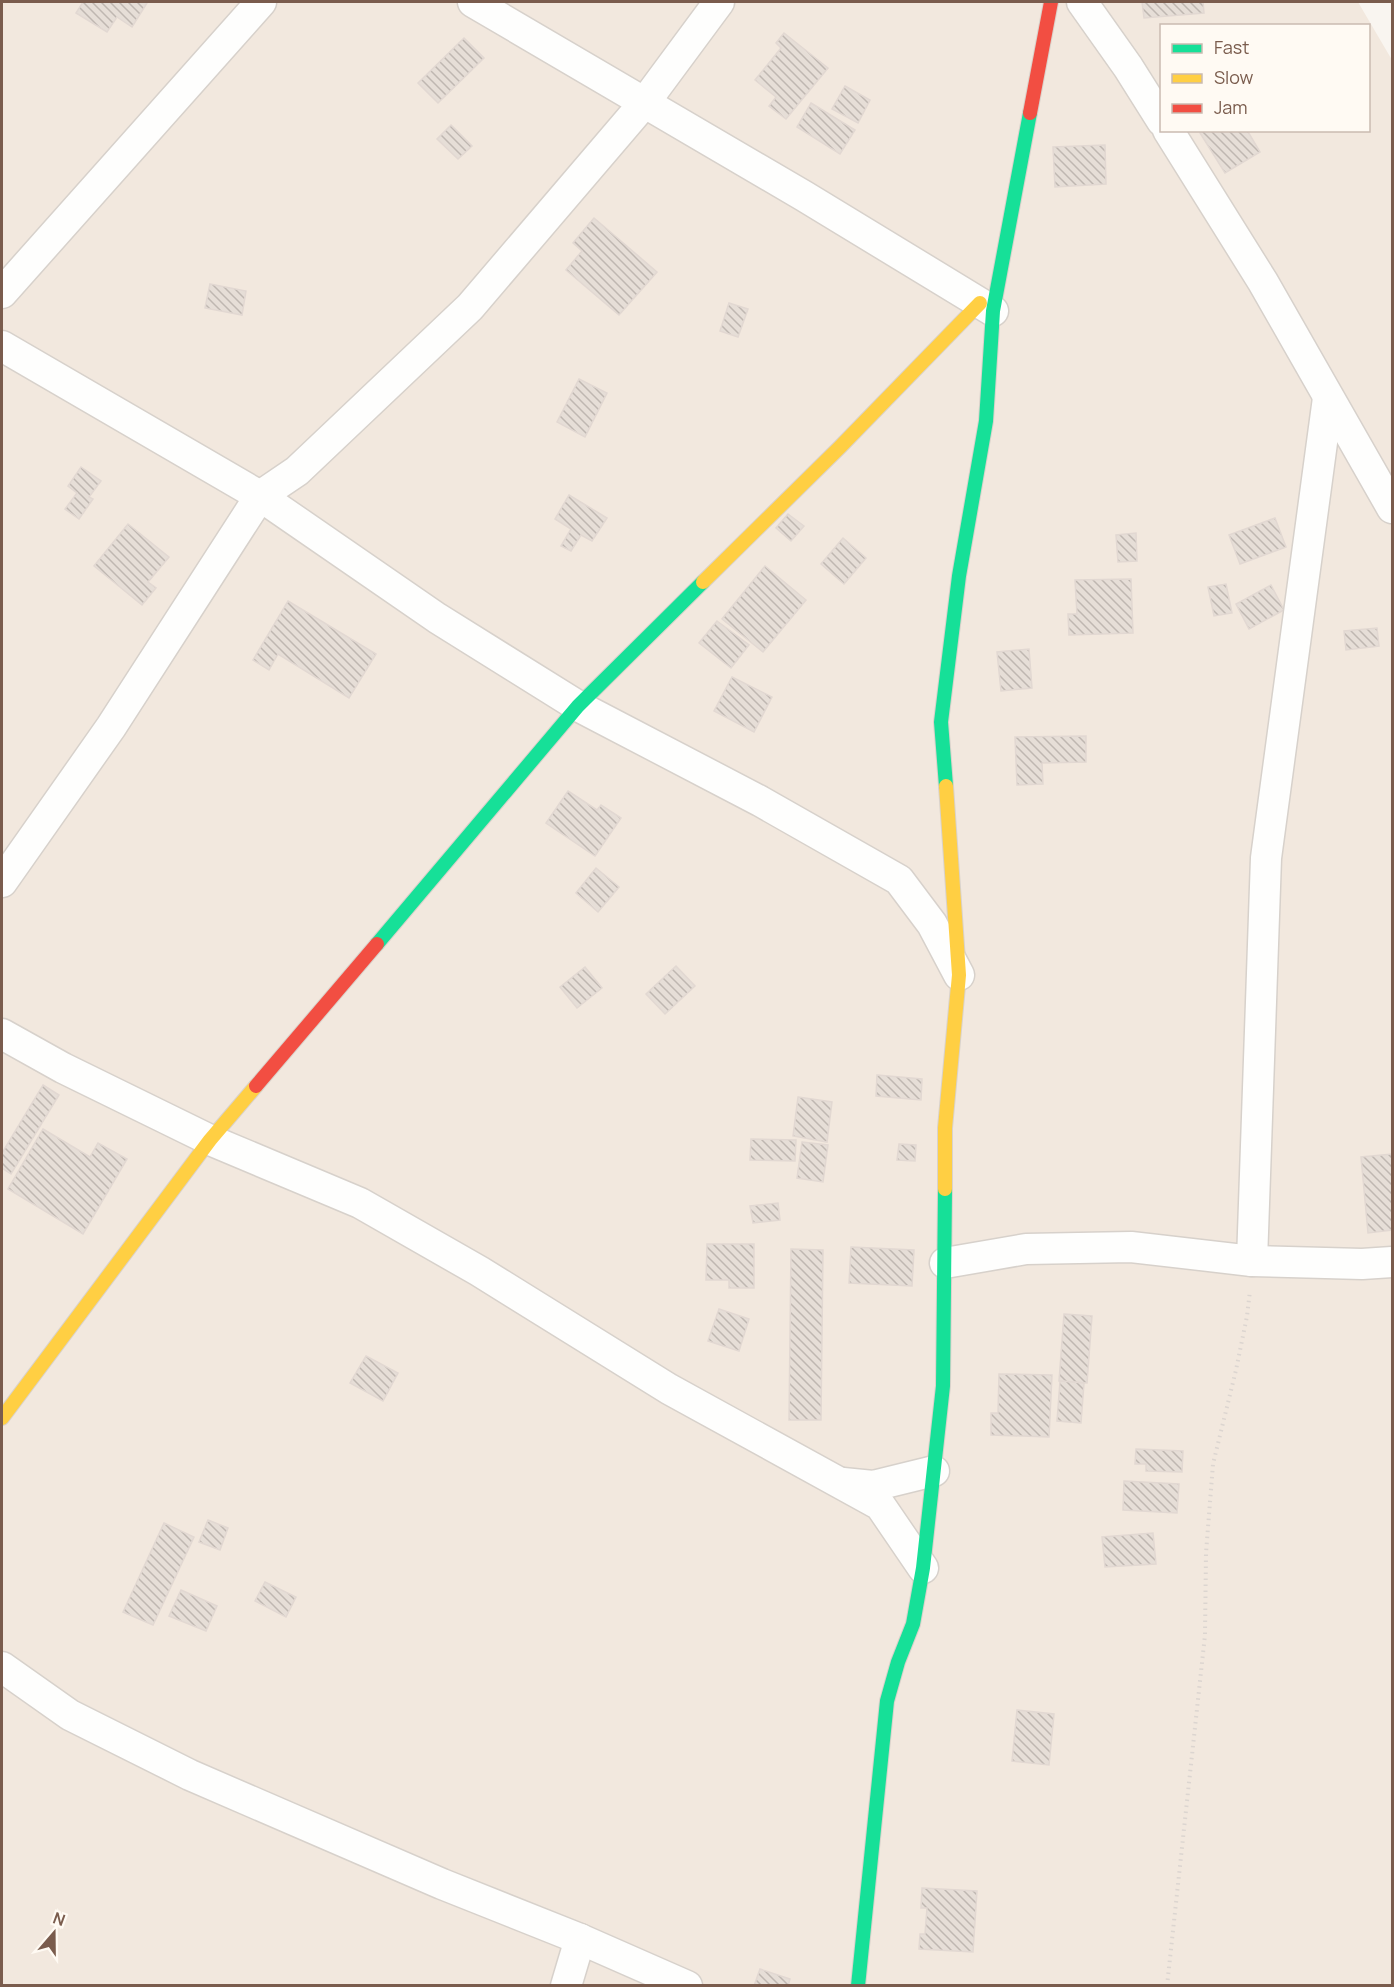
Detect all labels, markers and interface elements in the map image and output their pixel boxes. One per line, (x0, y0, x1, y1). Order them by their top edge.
legend (1160, 24, 1370, 132)
text: Fast (1214, 35, 1249, 59)
text: Slow (1214, 65, 1254, 89)
text: Jam (1214, 95, 1248, 119)
north arrow (24, 1903, 84, 1963)
text: N (50, 1907, 68, 1931)

